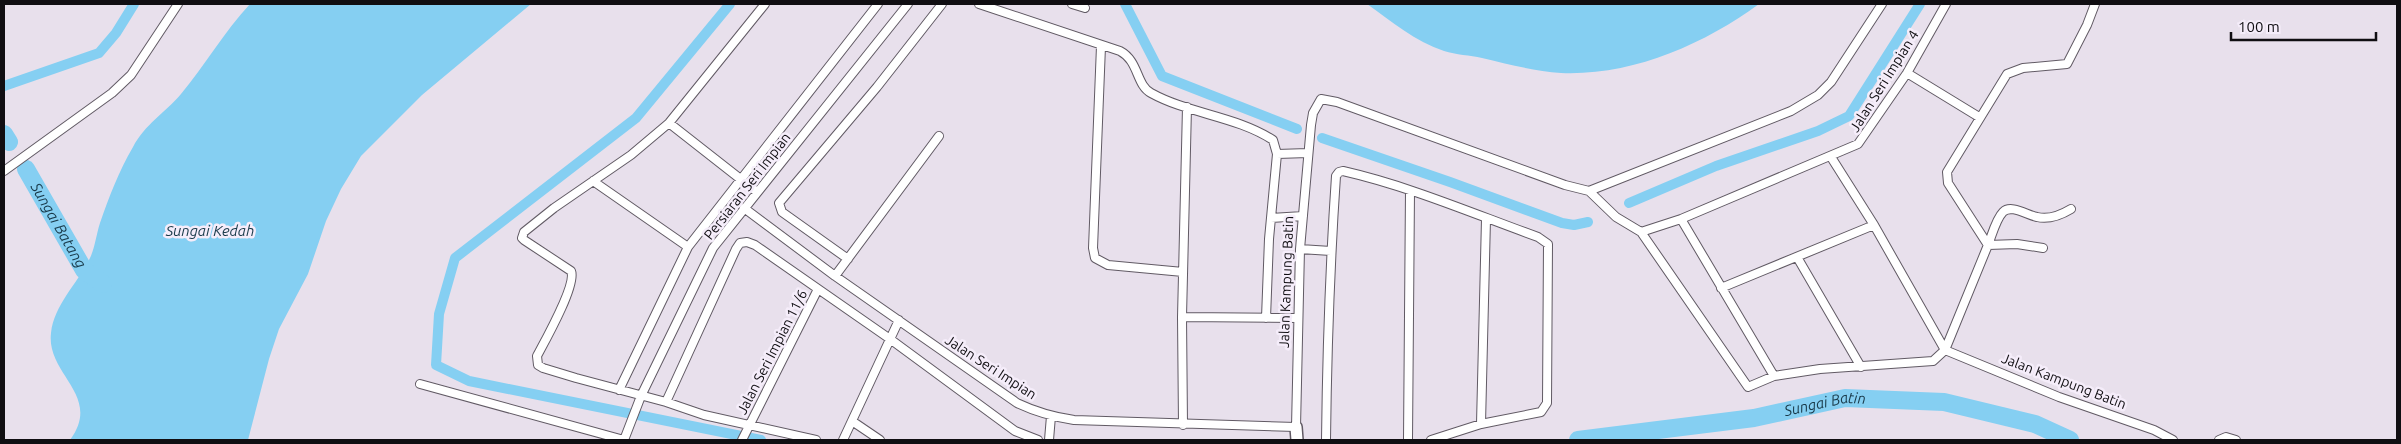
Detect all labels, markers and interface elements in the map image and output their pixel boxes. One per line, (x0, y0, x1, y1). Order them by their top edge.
scale bar (2231, 10, 2376, 42)
text: 100 m (2238, 18, 2280, 35)
street label: Jalan Seri Impian 4 (1846, 27, 1922, 135)
street label: Persiaran Seri Impian (700, 129, 794, 243)
water label: Sungai Batang (27, 179, 90, 271)
street label: Jalan Kampung Batin (1276, 216, 1296, 348)
water label: Sungai Kedah (165, 222, 254, 239)
street label: Jalan Seri Impian 11/6 (734, 287, 810, 417)
street label: Jalan Seri Impian (942, 332, 1040, 402)
street label: Jalan Kampung Batin (1999, 350, 2129, 412)
water label: Sungai Batin (1782, 389, 1866, 419)

